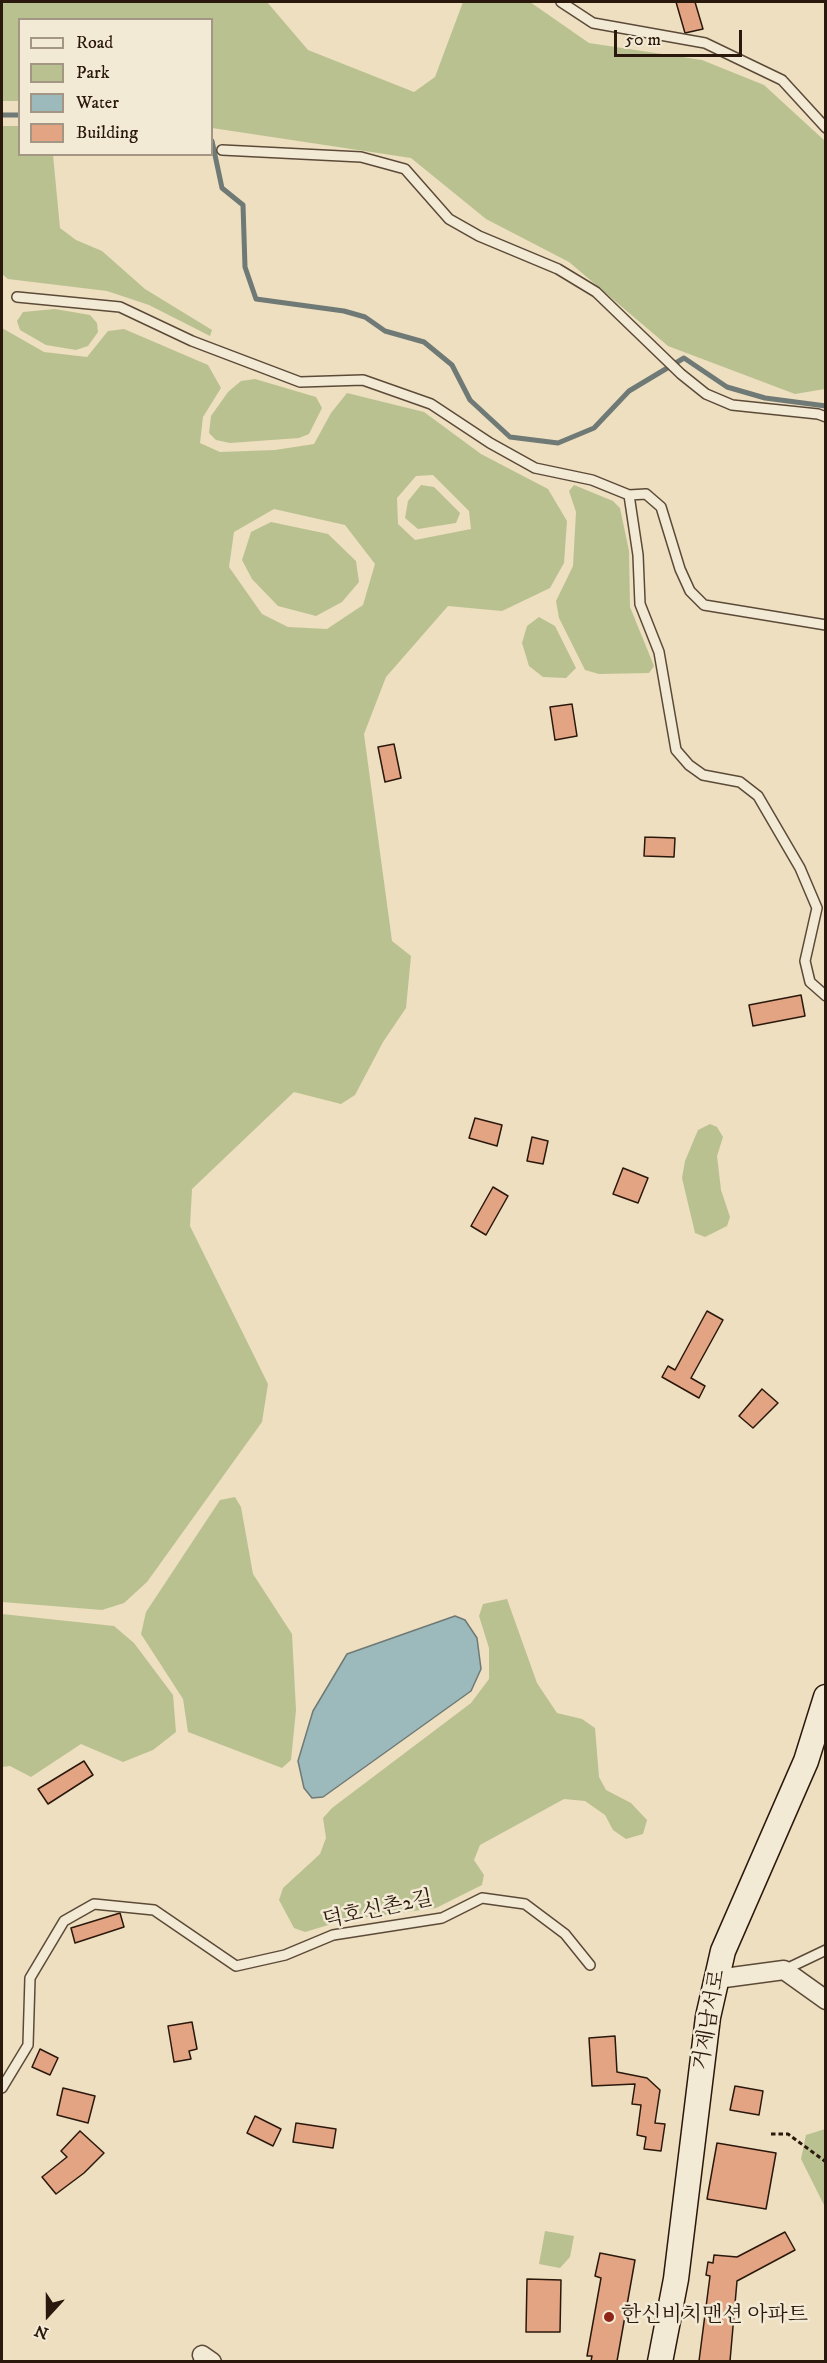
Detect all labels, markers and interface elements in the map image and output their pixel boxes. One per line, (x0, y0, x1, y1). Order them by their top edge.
legend (18, 18, 213, 156)
scale bar (617, 18, 744, 56)
text: 50 m (625, 29, 661, 51)
text: Road (76, 32, 113, 54)
text: Park (76, 62, 110, 84)
text: Water (76, 92, 119, 114)
text: Building (76, 122, 138, 144)
street label: 덕호신촌2길 (321, 1887, 435, 1935)
street label: 거제남서로 (690, 1968, 732, 2072)
north arrow (18, 2285, 78, 2345)
place label: 한신비치맨션 아파트 (621, 2304, 808, 2330)
marker: 한신비치맨션 아파트 (602, 2310, 616, 2324)
text: N (32, 2320, 51, 2343)

